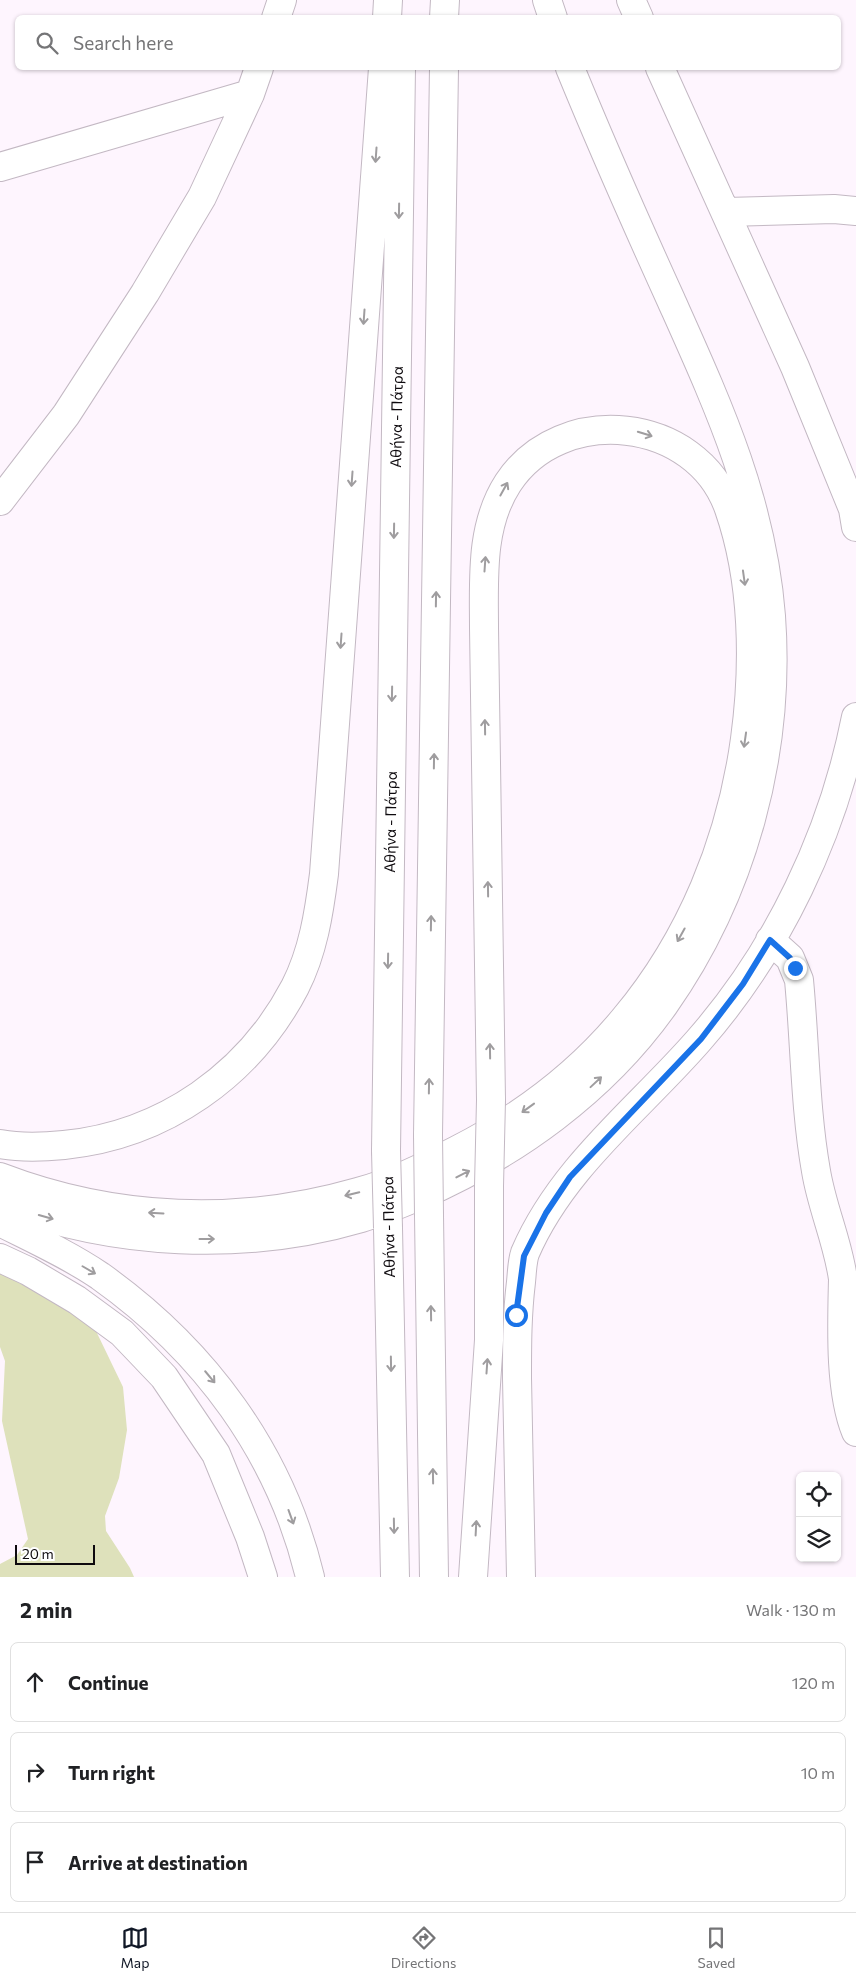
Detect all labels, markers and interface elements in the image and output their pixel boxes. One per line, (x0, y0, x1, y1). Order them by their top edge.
search box (15, 15, 841, 70)
icon: search (33, 29, 61, 57)
text: Search here (73, 31, 173, 54)
one-way arrow (371, 147, 380, 163)
one-way arrow (394, 203, 404, 219)
one-way arrow (359, 309, 369, 325)
street label: Αθήνα - Πάτρα (386, 366, 406, 468)
one-way arrow (636, 429, 652, 439)
one-way arrow (348, 471, 357, 487)
one-way arrow (500, 482, 510, 497)
one-way arrow (389, 523, 399, 539)
one-way arrow (480, 556, 490, 572)
one-way arrow (739, 569, 749, 585)
one-way arrow (431, 591, 441, 607)
one-way arrow (336, 633, 345, 649)
one-way arrow (387, 686, 397, 702)
one-way arrow (480, 719, 490, 735)
one-way arrow (739, 731, 749, 747)
one-way arrow (429, 753, 438, 769)
street label: Αθήνα - Πάτρα (380, 771, 400, 873)
one-way arrow (483, 881, 492, 897)
one-way arrow (426, 916, 436, 932)
one-way arrow (676, 928, 686, 943)
one-way arrow (383, 953, 393, 969)
route end (784, 957, 807, 980)
one-way arrow (485, 1044, 495, 1060)
one-way arrow (590, 1076, 603, 1088)
one-way arrow (424, 1078, 434, 1094)
one-way arrow (521, 1103, 535, 1113)
one-way arrow (456, 1169, 471, 1179)
street label: Αθήνα - Πάτρα (378, 1176, 398, 1278)
one-way arrow (344, 1190, 360, 1199)
one-way arrow (148, 1208, 164, 1217)
one-way arrow (38, 1213, 54, 1223)
one-way arrow (198, 1234, 215, 1244)
one-way arrow (82, 1265, 97, 1275)
route start (505, 1304, 528, 1327)
one-way arrow (426, 1306, 436, 1322)
one-way arrow (386, 1356, 395, 1372)
one-way arrow (482, 1358, 492, 1374)
one-way arrow (205, 1371, 216, 1384)
one-way arrow (428, 1468, 438, 1484)
map controls (796, 1472, 841, 1562)
button: locate (796, 1472, 841, 1517)
one-way arrow (287, 1509, 296, 1524)
button: layers (796, 1517, 841, 1562)
one-way arrow (389, 1518, 399, 1534)
one-way arrow (471, 1521, 480, 1537)
scale bar (15, 1542, 95, 1565)
text: 20 m (22, 1545, 54, 1562)
text: 2 min (20, 1597, 72, 1622)
text: Walk · 130 m (746, 1600, 836, 1619)
icon: ahead (21, 1668, 49, 1696)
text: Continue (68, 1671, 148, 1694)
text: 120 m (792, 1673, 835, 1692)
icon: right (21, 1758, 49, 1786)
text: Turn right (68, 1761, 155, 1784)
text: 10 m (801, 1763, 835, 1782)
icon: arrive (21, 1848, 49, 1876)
text: Arrive at destination (68, 1851, 248, 1874)
tab: Map (121, 1924, 149, 1971)
tab: Directions (391, 1924, 456, 1971)
tab: Saved (698, 1924, 735, 1971)

